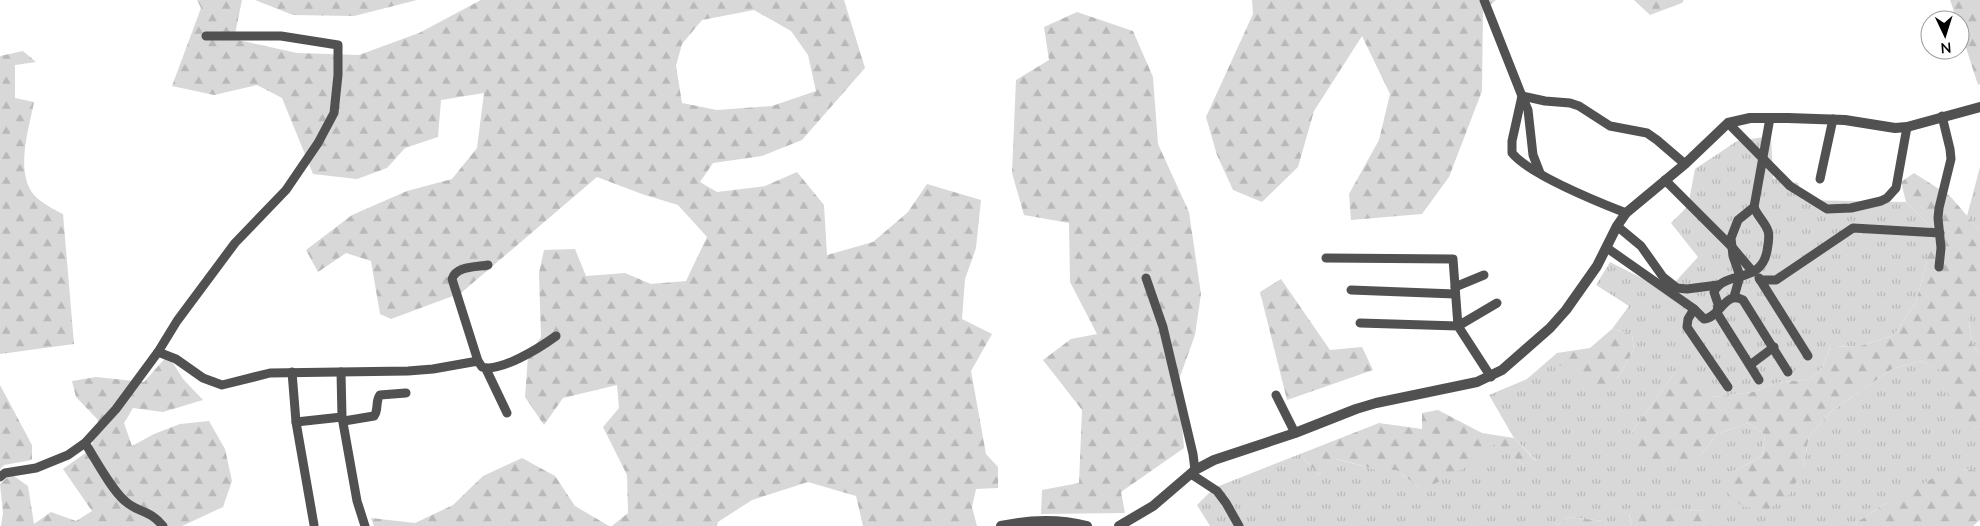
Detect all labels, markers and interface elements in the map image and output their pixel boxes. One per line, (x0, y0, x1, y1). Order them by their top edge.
north arrow (1920, 10, 1970, 60)
text: N (1940, 40, 1952, 57)

